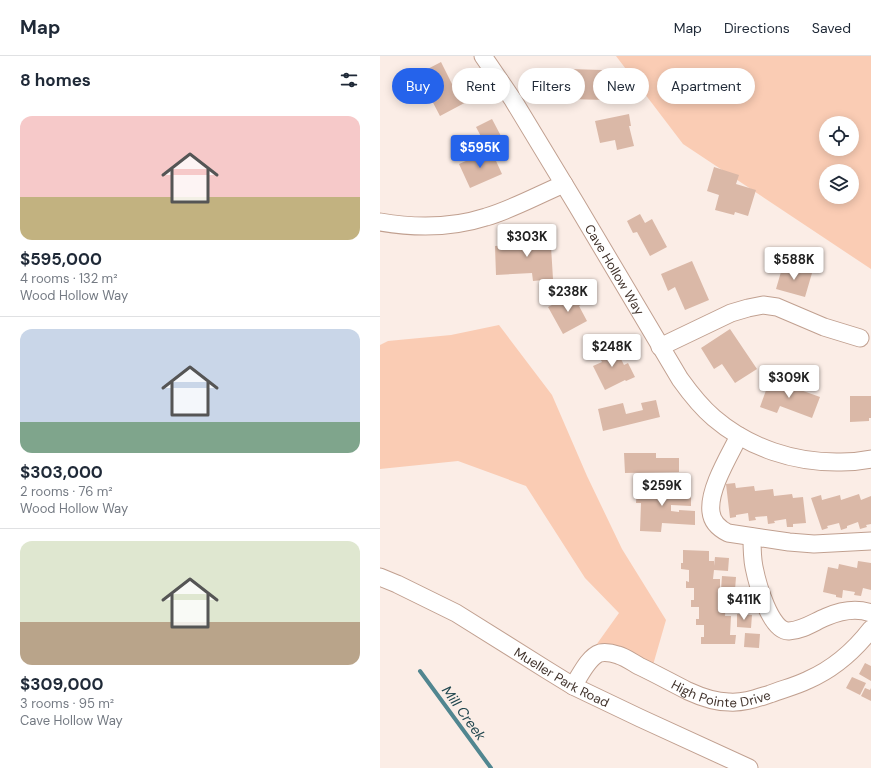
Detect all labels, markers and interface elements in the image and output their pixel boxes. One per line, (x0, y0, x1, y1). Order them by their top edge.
text: Map (20, 15, 60, 40)
text: Map (674, 19, 702, 37)
text: Directions (724, 19, 790, 37)
text: Saved (812, 19, 851, 37)
chip: Buy (392, 68, 444, 104)
chip: Rent (452, 68, 510, 104)
chip: Filters (518, 68, 585, 104)
chip: New (593, 68, 649, 104)
chip: Apartment (657, 68, 755, 104)
text: 8 homes (20, 69, 91, 91)
icon: filters (338, 69, 360, 91)
map controls (819, 116, 859, 204)
button: locate (819, 116, 859, 156)
pin: $595K (452, 135, 508, 169)
text: $595K (460, 139, 500, 156)
icon: home (154, 142, 226, 214)
button: layers (819, 164, 859, 204)
street label: Cave Hollow Way (581, 221, 648, 318)
pin: $303K (499, 224, 555, 258)
text: $303K (506, 228, 548, 245)
pin: $588K (766, 247, 822, 281)
text: $595,000 (20, 248, 102, 270)
text: $588K (774, 251, 814, 268)
text: 4 rooms · 132 m² (20, 270, 118, 287)
pin: $238K (540, 279, 596, 313)
text: $238K (548, 283, 588, 300)
text: Wood Hollow Way (20, 287, 128, 304)
pin: $248K (584, 334, 640, 368)
text: $248K (592, 338, 632, 355)
icon: home (154, 355, 226, 427)
pin: $309K (761, 365, 817, 399)
text: $309K (768, 369, 810, 386)
text: $303,000 (20, 461, 103, 483)
pin: $259K (634, 473, 690, 507)
text: $259K (642, 477, 682, 494)
text: 2 rooms · 76 m² (20, 483, 113, 500)
text: Wood Hollow Way (20, 500, 128, 517)
icon: home (154, 567, 226, 639)
pin: $411K (716, 587, 772, 621)
text: $411K (727, 591, 761, 608)
street label: Mueller Park Road (511, 643, 612, 711)
text: $309,000 (20, 673, 103, 695)
street label: High Pointe Drive (669, 675, 773, 711)
water label: Mill Creek (438, 682, 490, 745)
text: 3 rooms · 95 m² (20, 695, 114, 712)
text: Cave Hollow Way (20, 712, 123, 729)

